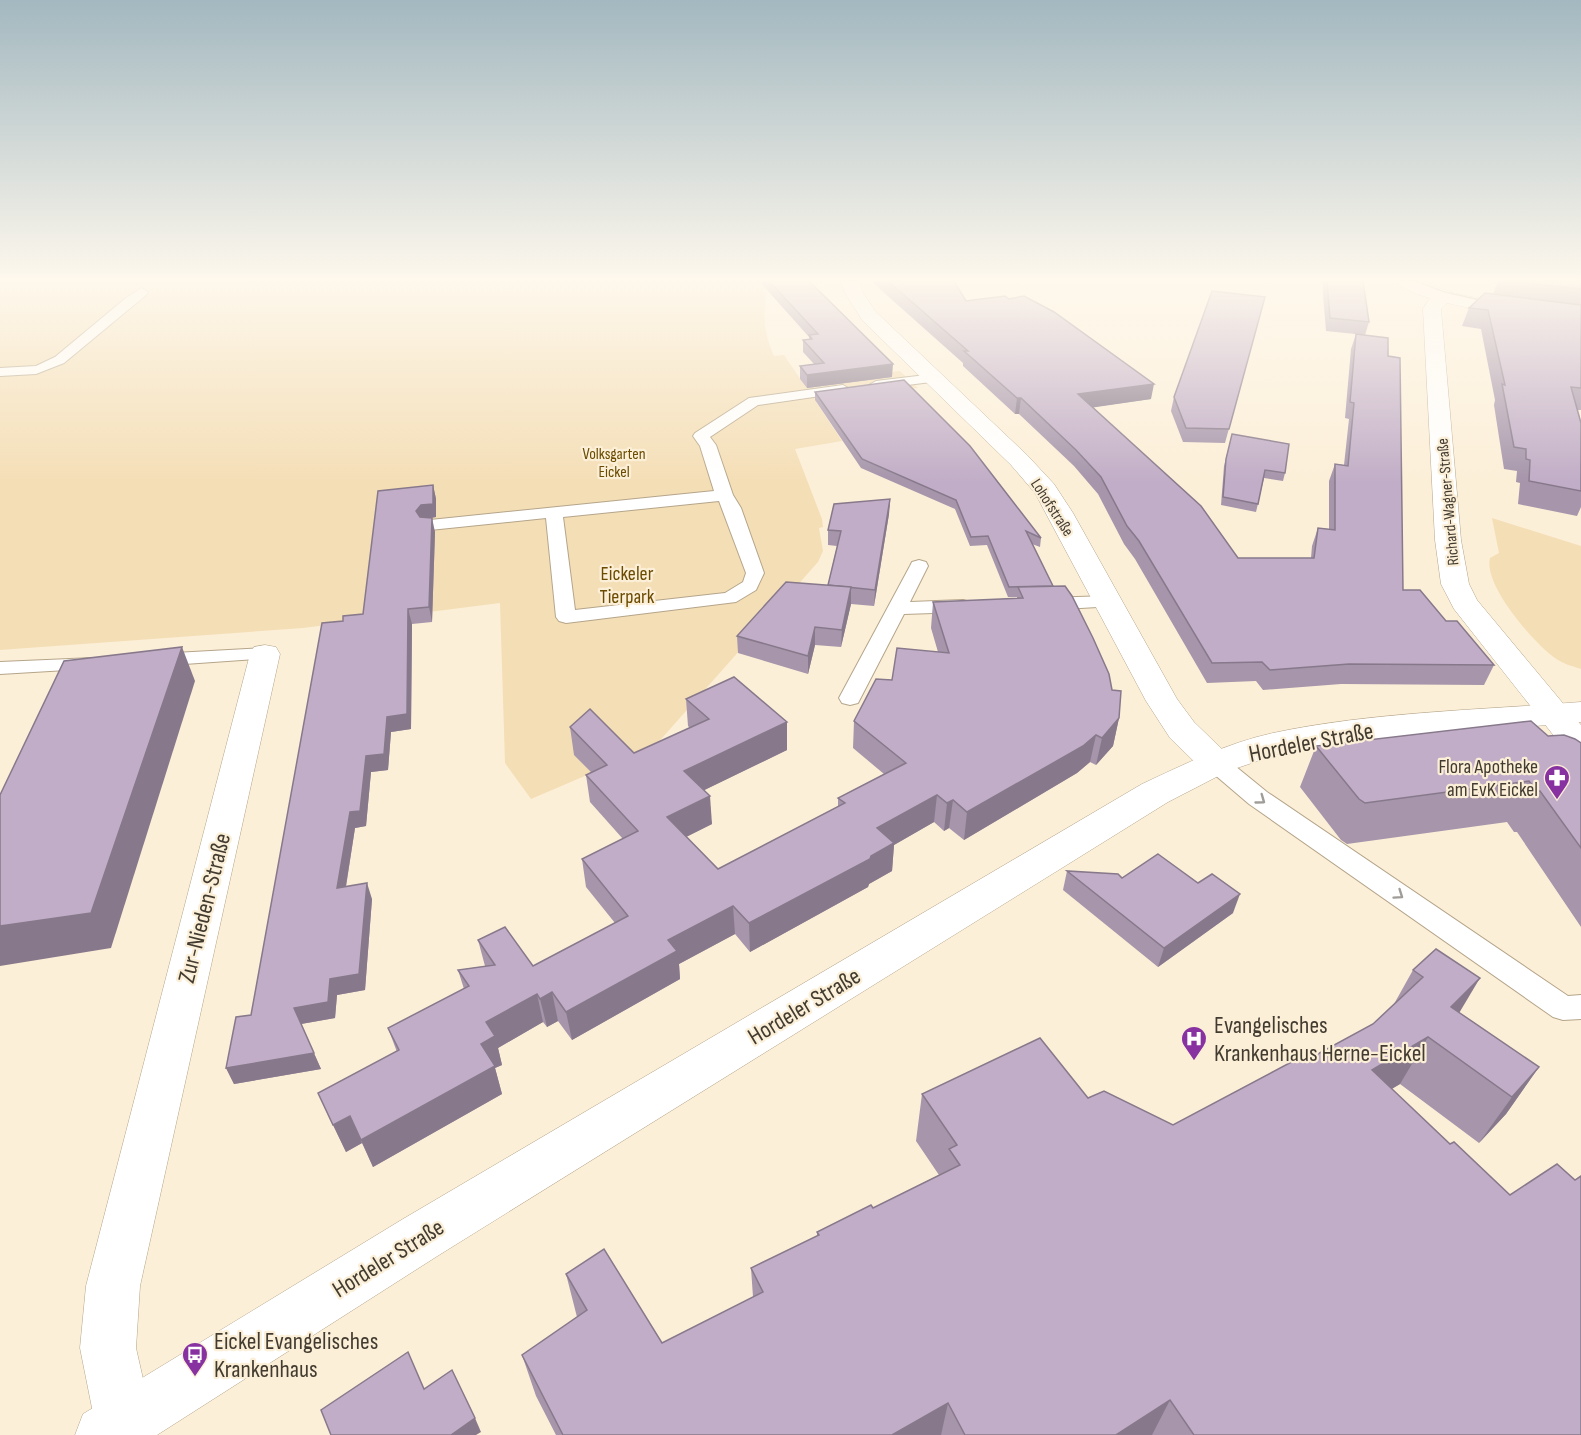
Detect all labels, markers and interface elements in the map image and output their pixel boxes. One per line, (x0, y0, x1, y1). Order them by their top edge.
street label: Richard-Wagner-Straße (1433, 437, 1464, 566)
park label: Volksgarten Eickel (582, 445, 646, 482)
street label: Lohofstraße (1026, 476, 1077, 540)
park label: Eickeler Tierpark (600, 562, 655, 609)
street label: Hordeler Straße (1246, 716, 1376, 769)
place label: Flora Apotheke am EvK Eickel (1439, 755, 1538, 802)
pharmacy icon: Flora Apotheke am EvK Eickel (1542, 763, 1572, 801)
one-way arrow (1255, 792, 1266, 803)
street label: Zur-Nieden-Straße (172, 830, 237, 986)
one-way arrow (1393, 888, 1404, 899)
street label: Hordeler Straße (743, 961, 866, 1051)
place label: Evangelisches Krankenhaus Herne-Eickel (1214, 1011, 1426, 1068)
hospital icon: Evangelisches Krankenhaus Herne-Eickel (1179, 1024, 1209, 1062)
street label: Hordeler Straße (327, 1213, 449, 1304)
place label: Eickel Evangelisches Krankenhaus (214, 1327, 378, 1384)
bus stop icon: Eickel Evangelisches Krankenhaus (180, 1340, 210, 1378)

